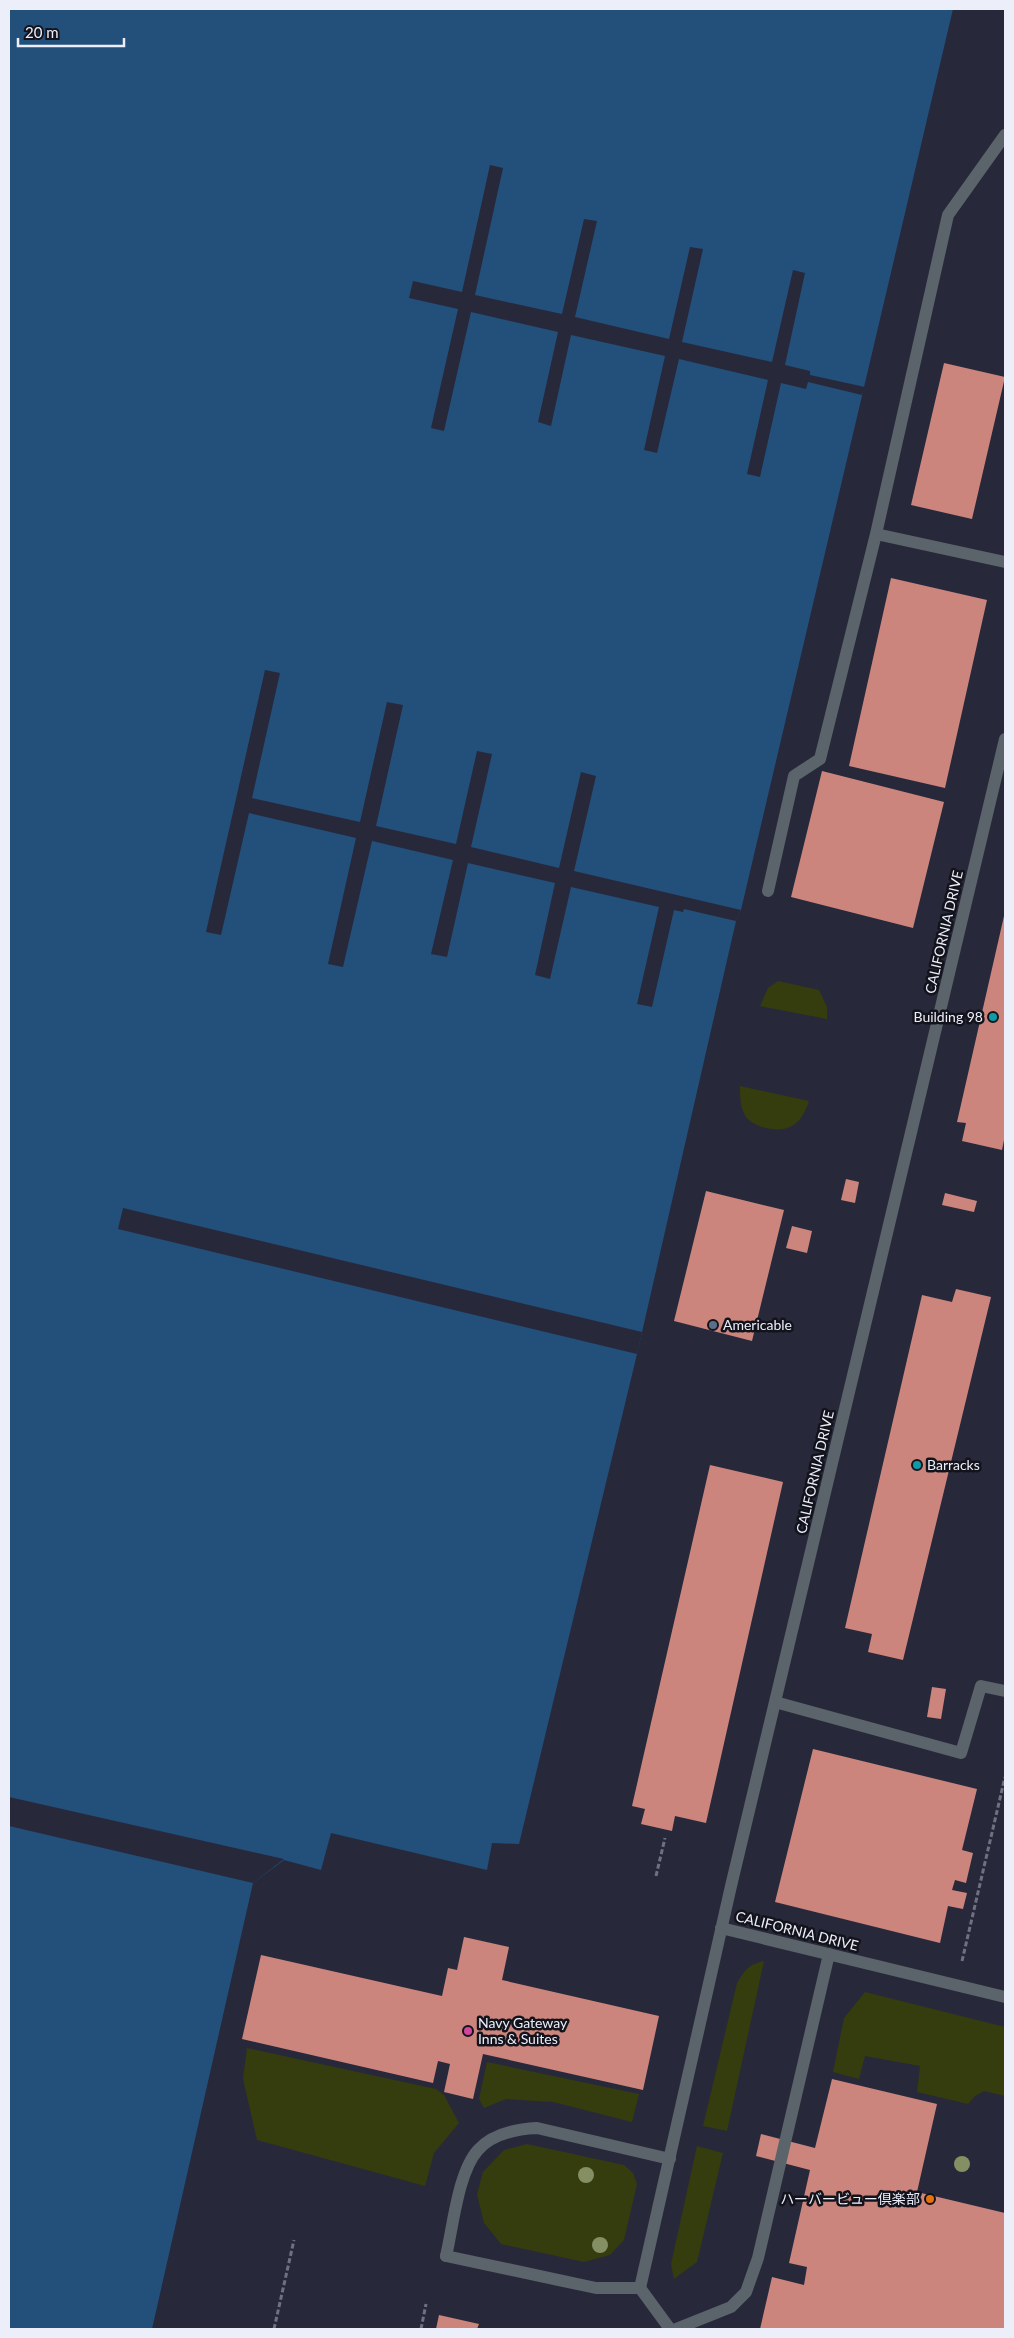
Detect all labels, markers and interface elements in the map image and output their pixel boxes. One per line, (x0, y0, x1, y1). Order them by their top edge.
scale bar (18, 15, 124, 47)
text: 20 m (25, 23, 59, 41)
street label: CALIFORNIA DRIVE (921, 869, 966, 995)
place label: Building 98 (914, 1008, 983, 1025)
marker: Building 98 (987, 1011, 999, 1023)
place label: Americable (723, 1316, 792, 1333)
marker: Americable (707, 1319, 719, 1331)
street label: CALIFORNIA DRIVE (792, 1409, 837, 1535)
place label: Barracks (927, 1456, 980, 1473)
marker: Barracks (911, 1459, 923, 1471)
street label: CALIFORNIA DRIVE (734, 1907, 860, 1954)
place label: Navy Gateway Inns & Suites (478, 2014, 568, 2047)
marker: Navy Gateway Inns & Suites (462, 2025, 474, 2037)
place label: ハーバービュー倶楽部 (780, 2190, 920, 2207)
marker: ハーバービュー倶楽部 (924, 2193, 936, 2205)

